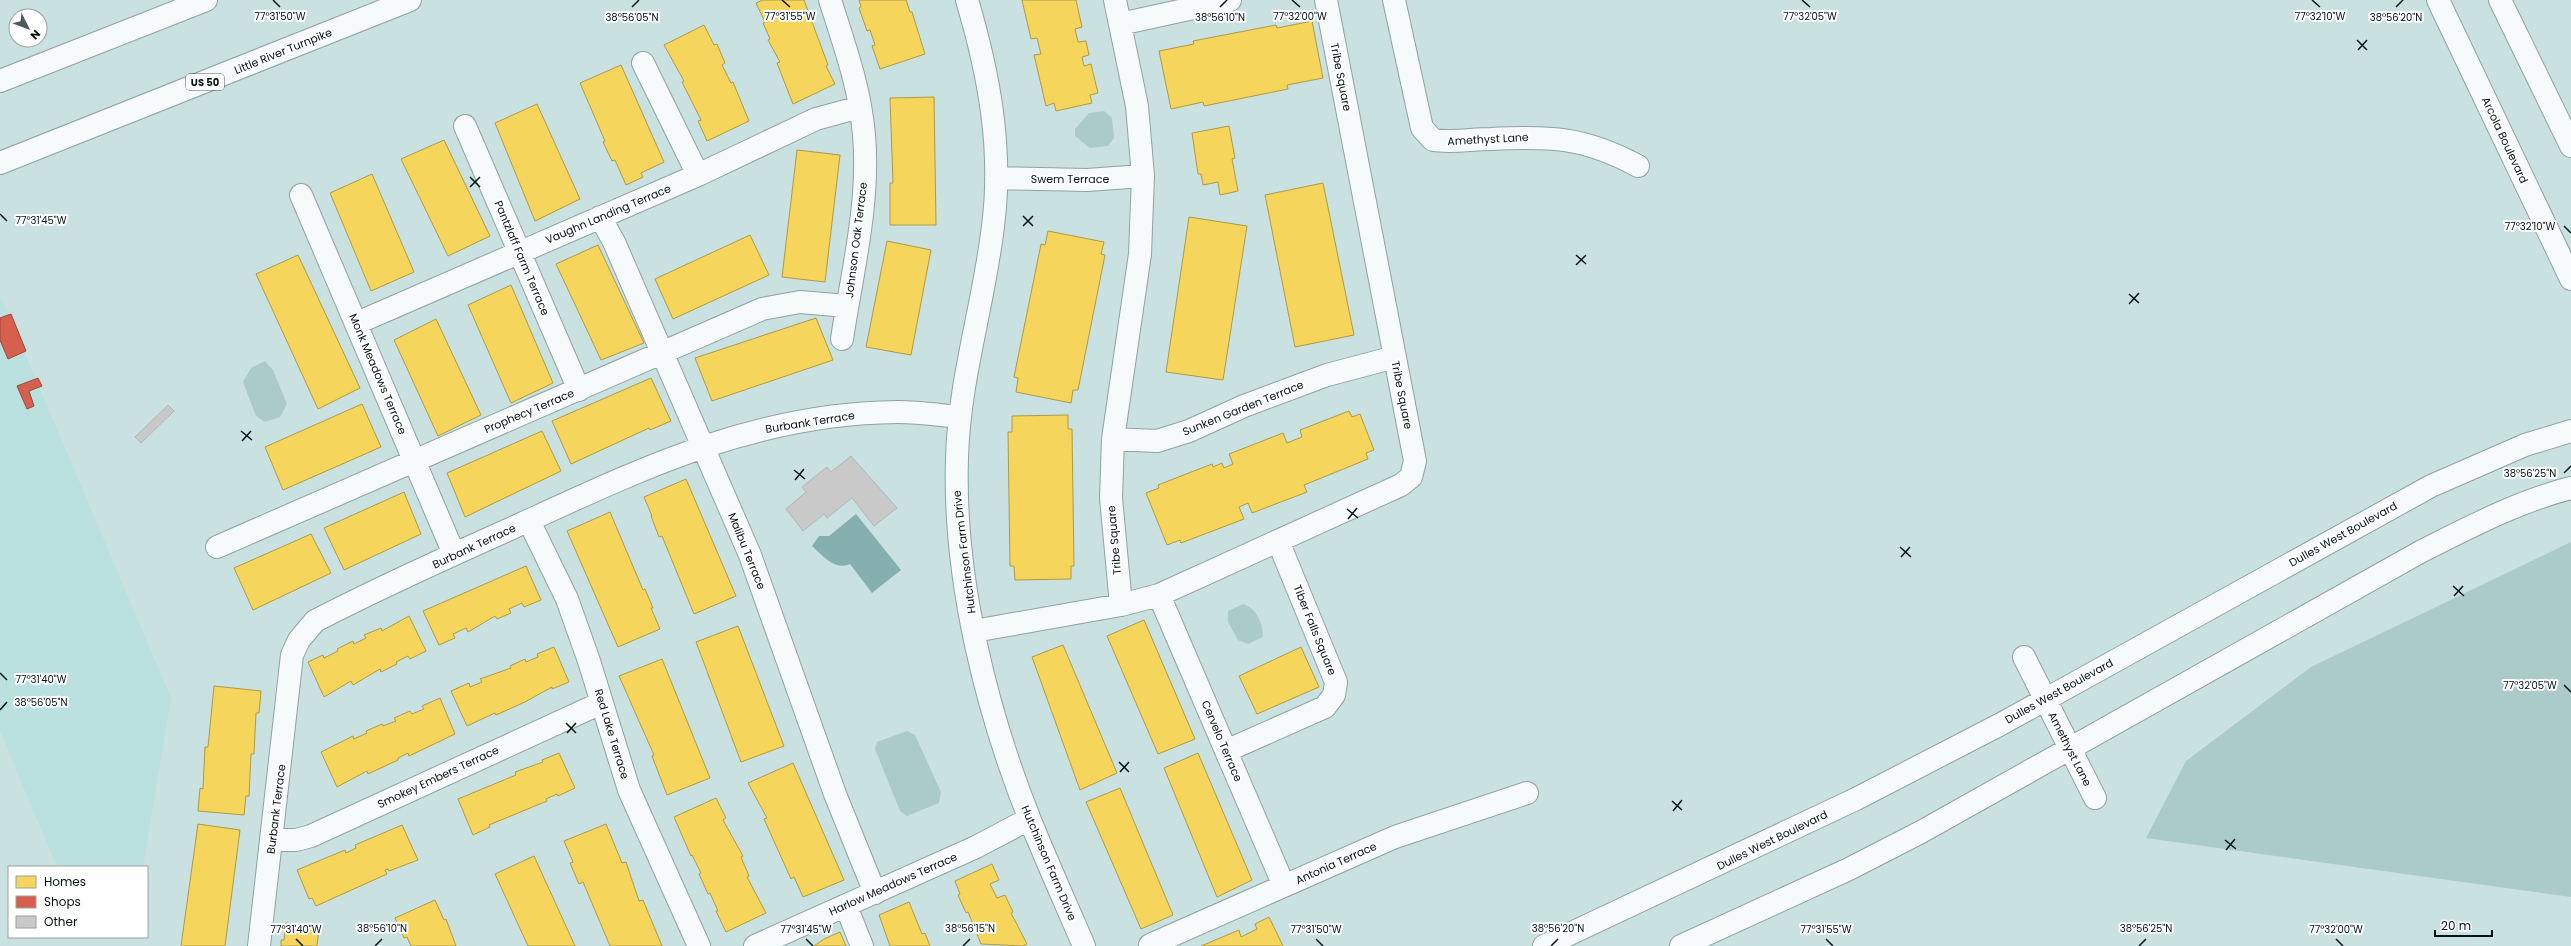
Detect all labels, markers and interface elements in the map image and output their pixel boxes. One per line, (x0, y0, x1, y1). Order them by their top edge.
north arrow (8, 8, 48, 48)
text: 77°31'50"W (255, 9, 306, 24)
text: 77°31'55"W (765, 9, 816, 24)
text: 77°32'00"W (1273, 9, 1327, 24)
text: 77°32'05"W (1783, 9, 1837, 24)
text: 77°32'10"W (2295, 9, 2345, 24)
text: 38°56'05"N (605, 10, 659, 25)
text: 38°56'10"N (1195, 10, 1245, 25)
text: 38°56'20"N (2370, 10, 2422, 25)
street label: Little River Turnpike (232, 24, 334, 78)
text: N (27, 26, 44, 43)
street label: Tribe Square (1327, 41, 1355, 113)
road number: US 50 (186, 74, 224, 90)
street label: Arcola Boulevard (2478, 94, 2532, 186)
street label: Amethyst Lane (1447, 129, 1529, 149)
street label: Swem Terrace (1031, 171, 1109, 187)
street label: Vaughn Landing Terrace (543, 180, 673, 248)
street label: Johnson Oak Terrace (841, 181, 871, 299)
street label: Pantzlaff Farm Terrace (491, 198, 554, 318)
text: 77°31'45"W (16, 213, 67, 228)
text: 77°32'10"W (2505, 219, 2555, 234)
street label: Monk Meadows Terrace (345, 311, 411, 437)
street label: Tribe Square (1388, 359, 1416, 431)
street label: Sunken Garden Terrace (1180, 376, 1306, 440)
street label: Prophecy Terrace (481, 385, 577, 437)
street label: Burbank Terrace (764, 407, 856, 437)
text: 38°56'25"N (2504, 466, 2556, 481)
street label: Hutchinson Farm Drive (948, 489, 979, 614)
street label: Dulles West Boulevard (2286, 498, 2400, 570)
street label: Tribe Square (1103, 505, 1125, 575)
street label: Malibu Terrace (724, 510, 770, 592)
street label: Burbank Terrace (430, 520, 518, 572)
street label: Tiber Falls Square (1290, 582, 1341, 678)
street label: Dulles West Boulevard (2002, 655, 2116, 727)
text: 77°31'40"W (16, 672, 67, 687)
text: 77°32'05"W (2503, 678, 2557, 693)
street label: Red Lake Terrace (591, 687, 633, 781)
text: 38°56'05"N (14, 695, 68, 710)
street label: Cervelo Terrace (1198, 698, 1246, 784)
street label: Amethyst Lane (2044, 709, 2096, 789)
street label: Smokey Embers Terrace (375, 742, 502, 812)
street label: Burbank Terrace (263, 763, 289, 855)
street label: Hutchinson Farm Drive (1017, 803, 1081, 923)
street label: Dulles West Boulevard (1714, 806, 1830, 874)
street label: Antonia Terrace (1293, 838, 1379, 888)
street label: Harlow Meadows Terrace (826, 848, 960, 920)
legend (8, 866, 148, 938)
text: Homes (44, 873, 86, 890)
text: Shops (44, 893, 81, 910)
scale bar (2435, 912, 2492, 938)
text: Other (44, 913, 78, 930)
text: 20 m (2441, 917, 2471, 934)
text: 38°56'10"N (357, 921, 407, 936)
text: 38°56'15"N (945, 921, 995, 936)
text: 38°56'20"N (1532, 921, 1584, 936)
text: 38°56'25"N (2120, 921, 2172, 936)
text: 77°31'40"W (271, 922, 322, 937)
text: 77°31'45"W (781, 922, 832, 937)
text: 77°31'50"W (1291, 922, 1342, 937)
text: 77°31'55"W (1801, 922, 1852, 937)
text: 77°32'00"W (2309, 922, 2363, 937)

